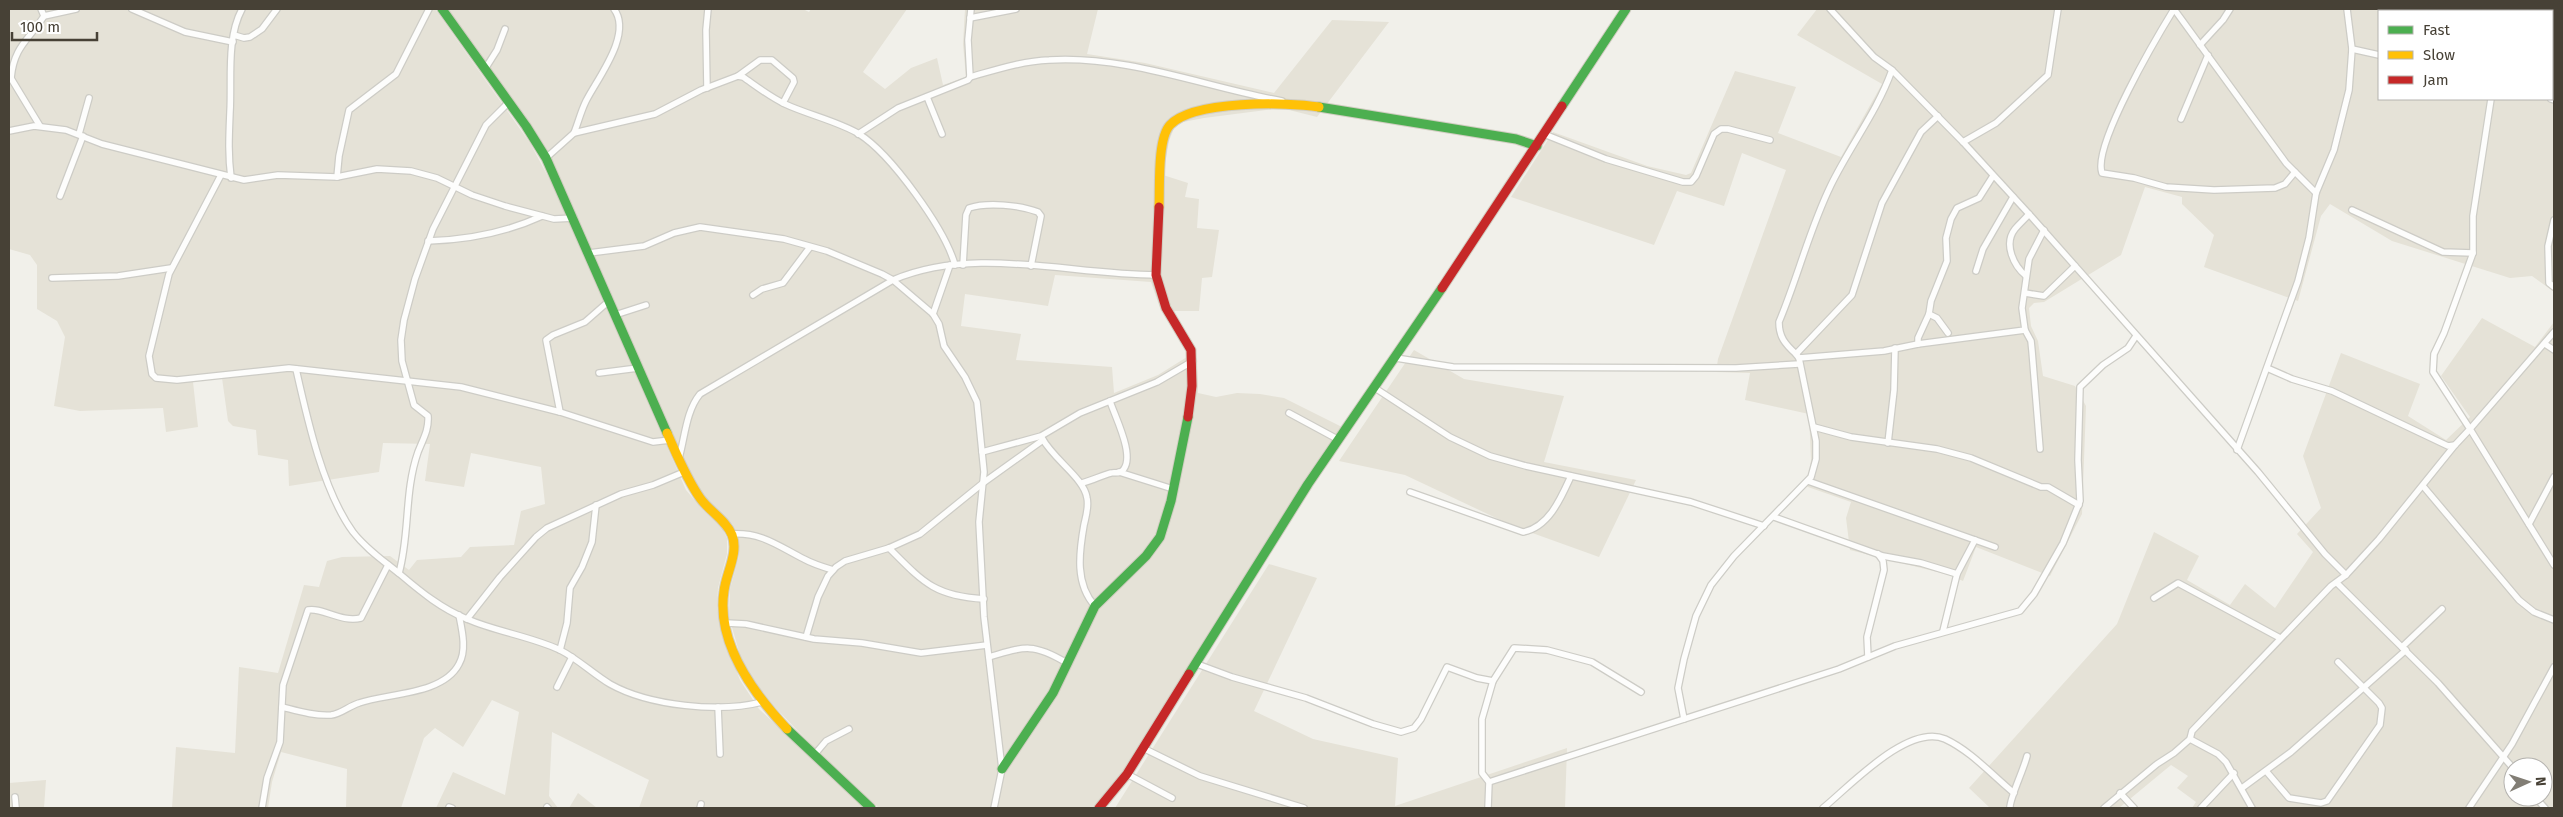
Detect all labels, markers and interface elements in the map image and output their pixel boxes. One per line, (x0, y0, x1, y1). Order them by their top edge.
scale bar (12, 10, 98, 42)
legend (2378, 10, 2553, 100)
text: 100 m (20, 18, 60, 36)
text: Fast (2423, 21, 2450, 39)
text: Slow (2423, 46, 2455, 64)
text: Jam (2423, 71, 2449, 89)
north arrow (2503, 757, 2553, 807)
text: N (2532, 776, 2549, 786)

